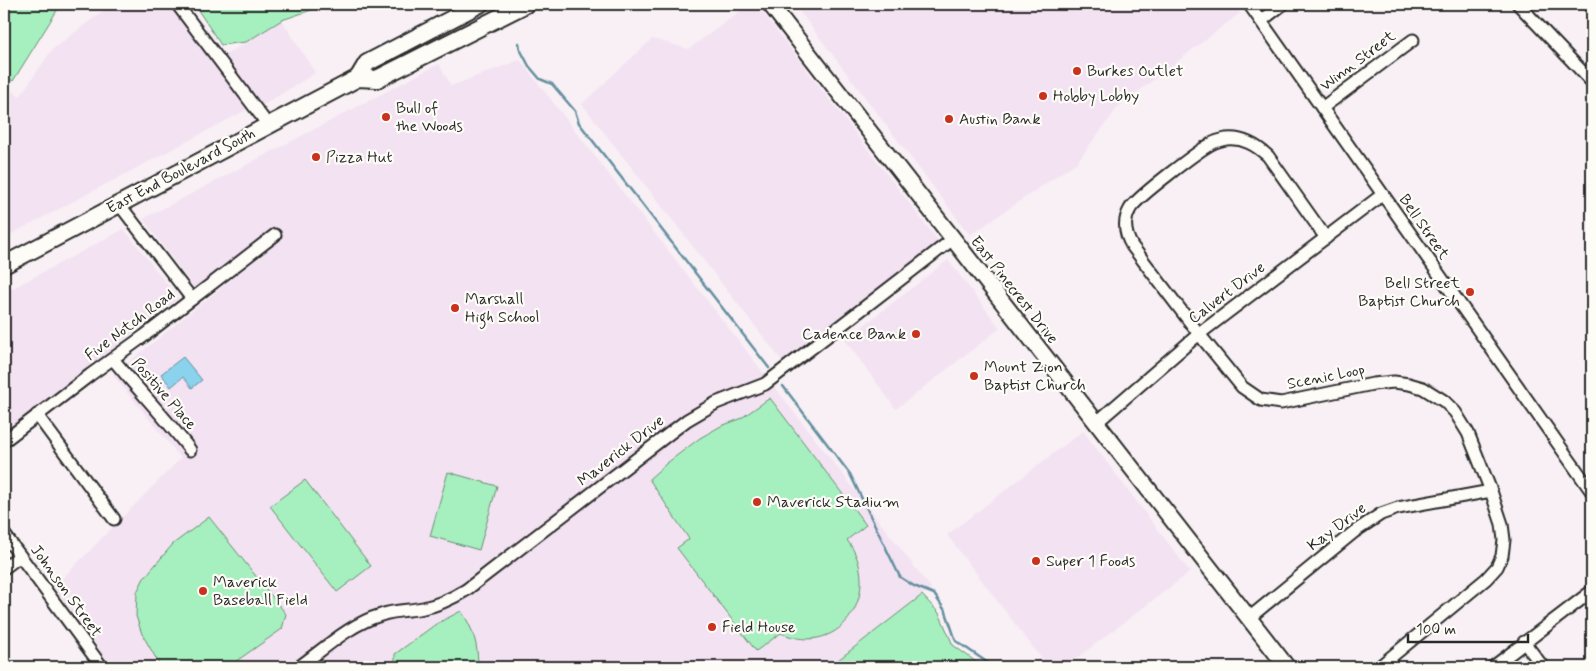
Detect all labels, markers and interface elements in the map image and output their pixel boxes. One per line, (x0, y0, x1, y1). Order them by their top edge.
street label: Winn Street (1316, 25, 1400, 96)
place label: Burkes Outlet (1087, 61, 1184, 82)
marker: Burkes Outlet (1071, 65, 1083, 77)
place label: Hobby Lobby (1053, 86, 1139, 107)
marker: Hobby Lobby (1037, 90, 1049, 102)
place label: Bull of the Woods (396, 98, 463, 137)
place label: Austin Bank (959, 109, 1041, 130)
marker: Bull of the Woods (380, 111, 392, 123)
marker: Austin Bank (943, 113, 955, 125)
street label: East End Boulevard South (103, 123, 259, 219)
place label: Pizza Hut (326, 147, 393, 168)
marker: Pizza Hut (310, 151, 322, 163)
street label: Bell Street (1394, 190, 1455, 264)
street label: East Pinecrest Drive (965, 232, 1063, 348)
street label: Calvert Drive (1184, 257, 1270, 329)
place label: Bell Street Baptist Church (1358, 273, 1461, 312)
street label: Five Notch Road (81, 284, 179, 366)
marker: Bell Street Baptist Church (1464, 286, 1476, 298)
place label: Marshall High School (465, 289, 540, 329)
marker: Marshall High School (449, 302, 461, 314)
place label: Cadence Bank (802, 324, 906, 345)
marker: Cadence Bank (910, 328, 922, 340)
street label: Positive Place (127, 353, 201, 435)
place label: Mount Zion Baptist Church (984, 357, 1086, 396)
street label: Scenic Loop (1285, 359, 1367, 395)
marker: Mount Zion Baptist Church (968, 370, 980, 382)
street label: Maverick Drive (573, 410, 669, 492)
place label: Maverick Stadium (767, 492, 900, 513)
marker: Maverick Stadium (751, 496, 763, 508)
street label: Kay Drive (1303, 498, 1371, 556)
street label: Johnson Street (25, 541, 107, 642)
place label: Super 1 Foods (1046, 551, 1135, 572)
marker: Super 1 Foods (1030, 555, 1042, 567)
place label: Maverick Baseball Field (213, 572, 308, 611)
marker: Maverick Baseball Field (197, 585, 209, 597)
scale bar (1408, 611, 1528, 643)
place label: Field House (722, 617, 796, 638)
text: 100 m (1416, 620, 1456, 640)
marker: Field House (706, 621, 718, 633)

